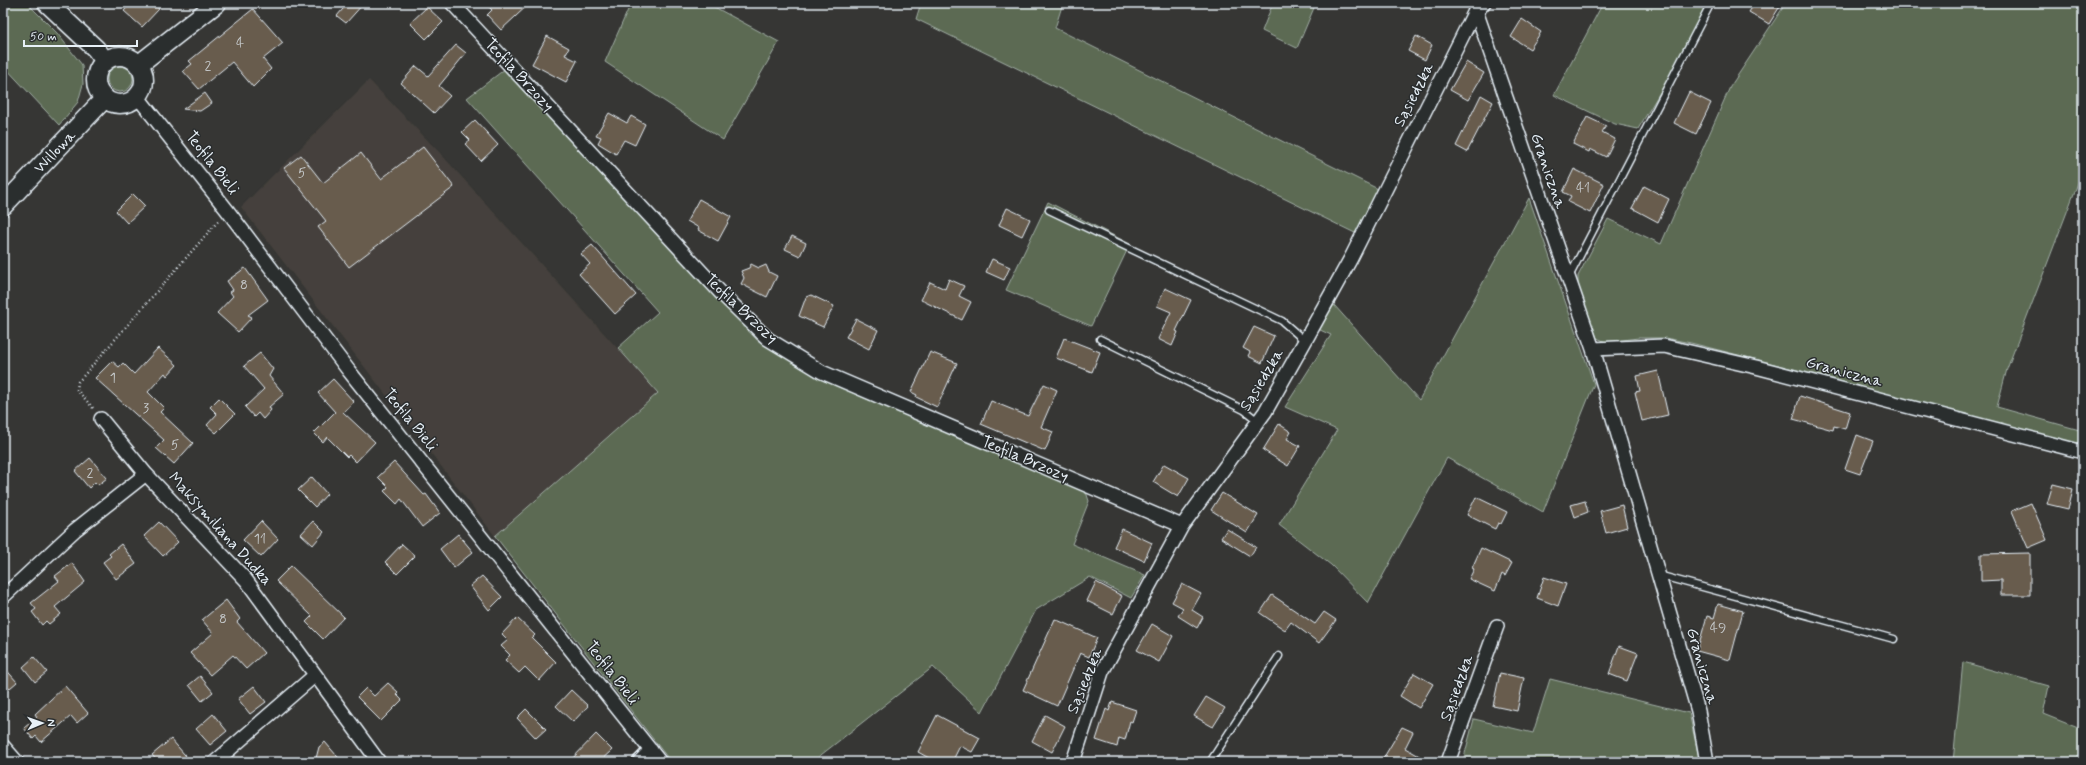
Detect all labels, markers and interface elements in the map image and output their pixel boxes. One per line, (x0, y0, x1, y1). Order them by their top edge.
scale bar (24, 22, 137, 48)
text: 50 m (30, 29, 57, 45)
house number: 4 (236, 34, 244, 52)
street label: Teofila Brzozy (480, 34, 558, 116)
house number: 2 (205, 57, 212, 75)
street label: Sąsiedzka (1389, 59, 1439, 130)
street label: Willowa (29, 126, 81, 178)
street label: Teofila Bieli (180, 127, 244, 199)
street label: Graniczna (1525, 130, 1571, 212)
house number: 5 (298, 164, 306, 182)
house number: 41 (1576, 179, 1590, 197)
street label: Teofila Brzozy (700, 270, 782, 348)
house number: 8 (240, 276, 248, 294)
street label: Sąsiedzka (1235, 345, 1289, 415)
street label: Graniczna (1803, 352, 1885, 392)
house number: 1 (110, 369, 116, 387)
street label: Teofila Bieli (378, 384, 442, 456)
house number: 3 (143, 399, 149, 417)
street label: Teofila Brzozy (978, 431, 1072, 487)
house number: 5 (171, 436, 179, 454)
house number: 2 (87, 464, 94, 482)
street label: Maksymiliana Dudka (163, 468, 277, 590)
house number: 11 (254, 530, 266, 548)
house number: 8 (219, 610, 227, 628)
house number: 49 (1710, 619, 1726, 637)
street label: Graniczna (1681, 625, 1723, 707)
street label: Teofila Bieli (580, 637, 644, 709)
street label: Sąsiedzka (1062, 645, 1108, 717)
street label: Sąsiedzka (1435, 652, 1479, 724)
north arrow (22, 703, 62, 743)
text: N (44, 719, 58, 727)

